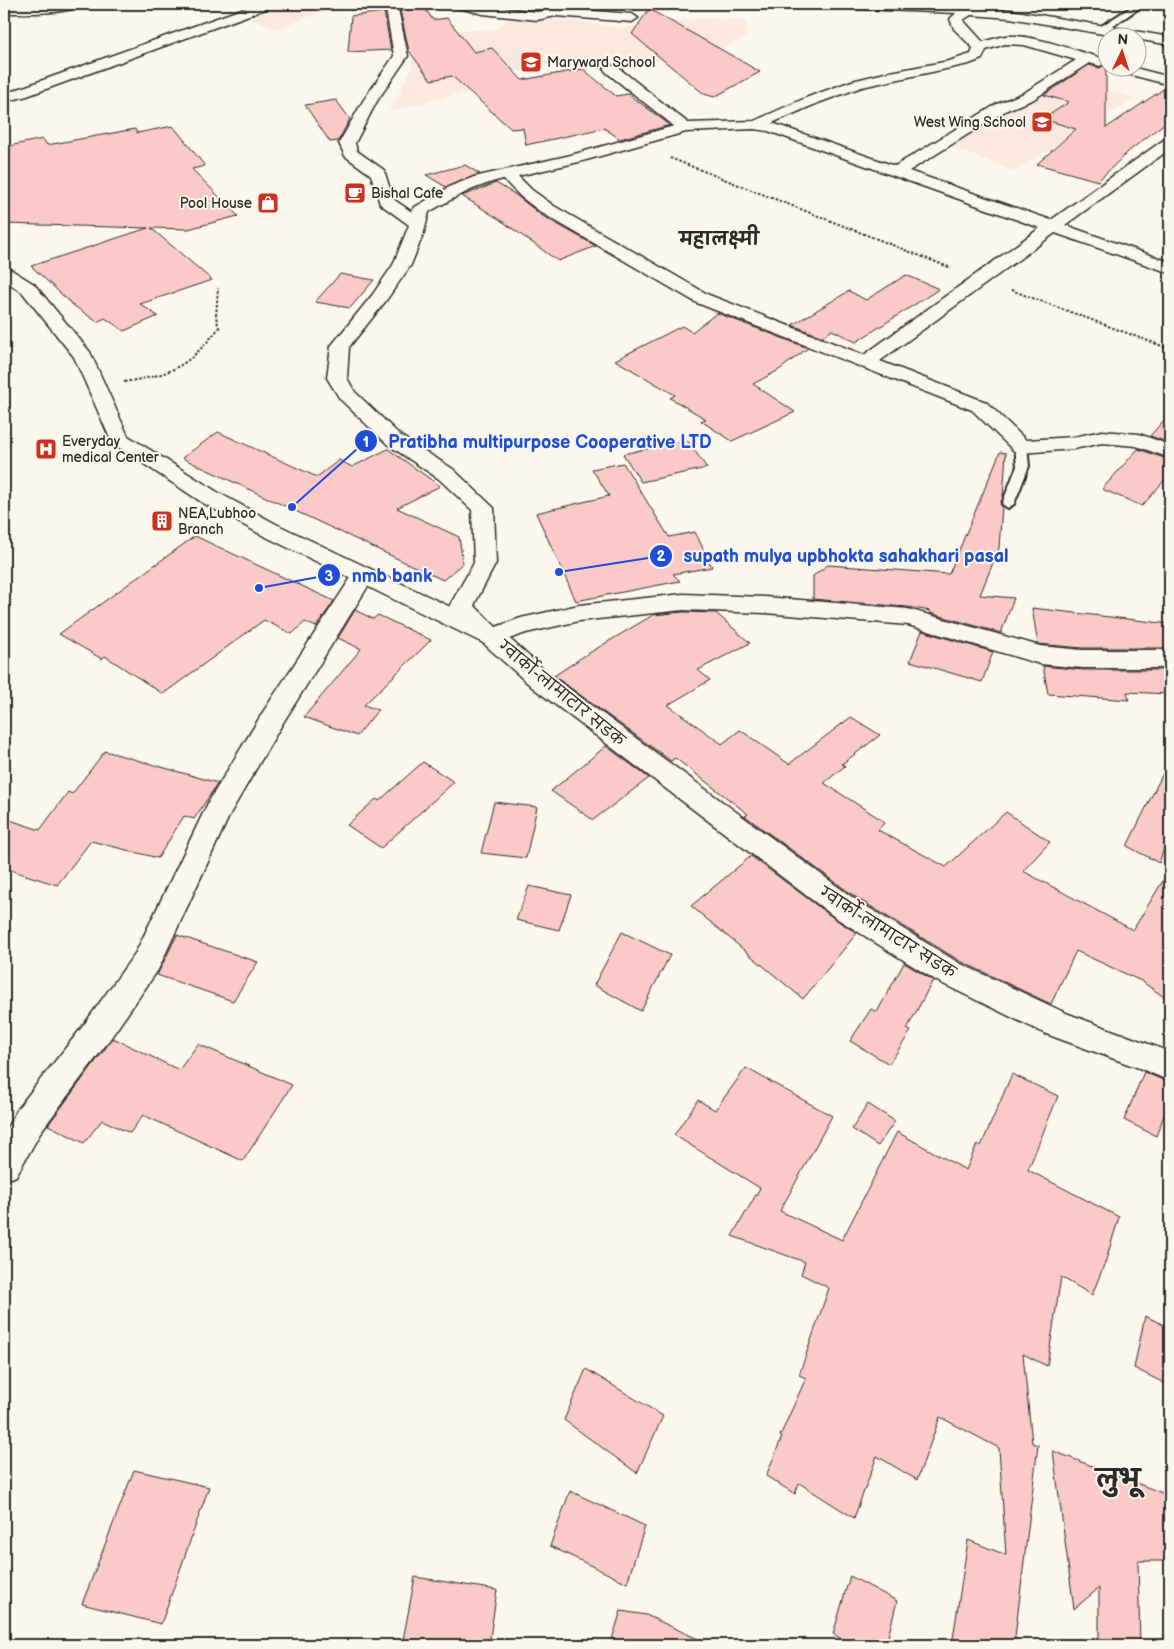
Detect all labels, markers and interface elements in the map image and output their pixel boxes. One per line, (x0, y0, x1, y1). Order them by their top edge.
north arrow (1096, 28, 1146, 78)
text: N (1117, 31, 1129, 48)
school or university icon: Maryward School (519, 50, 543, 74)
place label: Maryward School (547, 54, 655, 71)
school or university icon: West Wing School (1030, 110, 1054, 134)
place label: West Wing School (914, 114, 1026, 131)
cafe icon: Bishal Cafe (343, 181, 367, 205)
place label: Bishal Cafe (371, 185, 443, 202)
shop icon: Pool House (256, 191, 280, 215)
place label: Pool House (180, 195, 252, 212)
district label: महालक्ष्मी (677, 224, 760, 250)
callout: Pratibha multipurpose Cooperative LTD (353, 425, 722, 458)
text: Pratibha multipurpose Cooperative LTD (388, 432, 712, 453)
place label: Everyday medical Center (62, 433, 160, 466)
text: 1 (363, 433, 369, 452)
hospital icon: Everyday medical Center (34, 437, 58, 461)
place label: NEA,Lubhoo Branch (178, 505, 256, 538)
building icon: NEA,Lubhoo Branch (150, 509, 174, 533)
callout: supath mulya upbhokta sahakhari pasal (649, 539, 1019, 572)
text: supath mulya upbhokta sahakhari pasal (683, 546, 1009, 567)
text: 2 (657, 547, 666, 566)
callout: nmb bank (317, 559, 442, 592)
text: nmb bank (352, 566, 433, 587)
text: 3 (325, 567, 334, 586)
street label: ग्वार्को-लामाटार सडक (493, 634, 632, 752)
street label: ग्वार्को-लामाटार सडक (815, 880, 962, 984)
district label: लुभू (1094, 1464, 1146, 1498)

